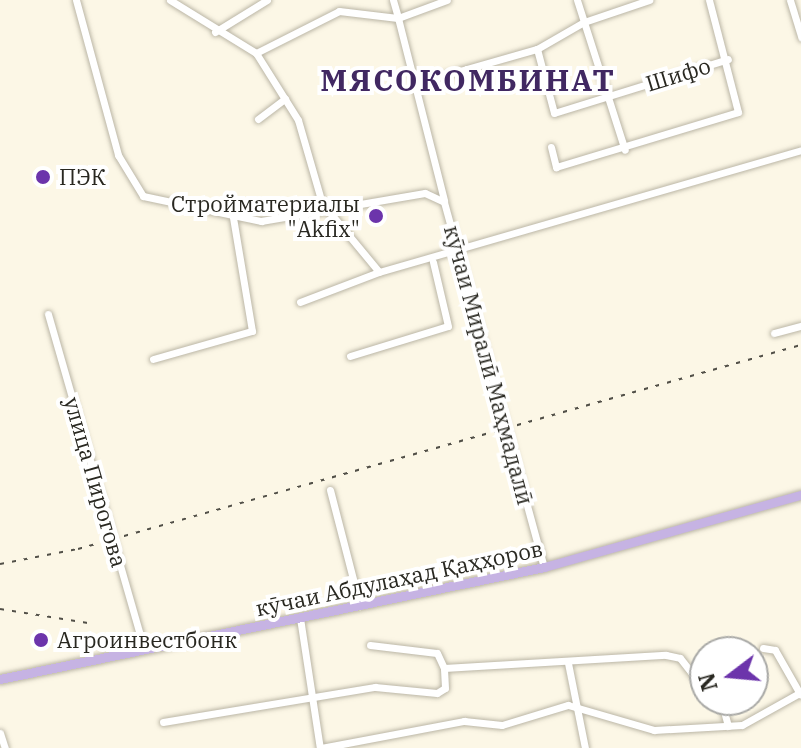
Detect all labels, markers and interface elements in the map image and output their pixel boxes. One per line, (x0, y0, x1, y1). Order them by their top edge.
street label: Шифо (642, 52, 714, 96)
district label: МЯСОКОМБИНАТ (320, 62, 616, 98)
place label: ПЭК (59, 164, 106, 190)
marker: ПЭК (34, 168, 52, 186)
place label: Стройматериалы "Akfix" (171, 190, 360, 242)
marker: Стройматериалы "Akfix" (367, 207, 385, 225)
street label: кӯчаи Миралӣ Маҳмадалӣ (439, 222, 539, 508)
street label: улица Пирогова (59, 394, 133, 570)
street label: кӯчаи Абдулаҳад Қаҳҳоров (253, 535, 545, 621)
place label: Агроинвестбонк (57, 627, 237, 653)
marker: Агроинвестбонк (32, 631, 50, 649)
north arrow (689, 636, 769, 716)
text: N (691, 670, 724, 695)

